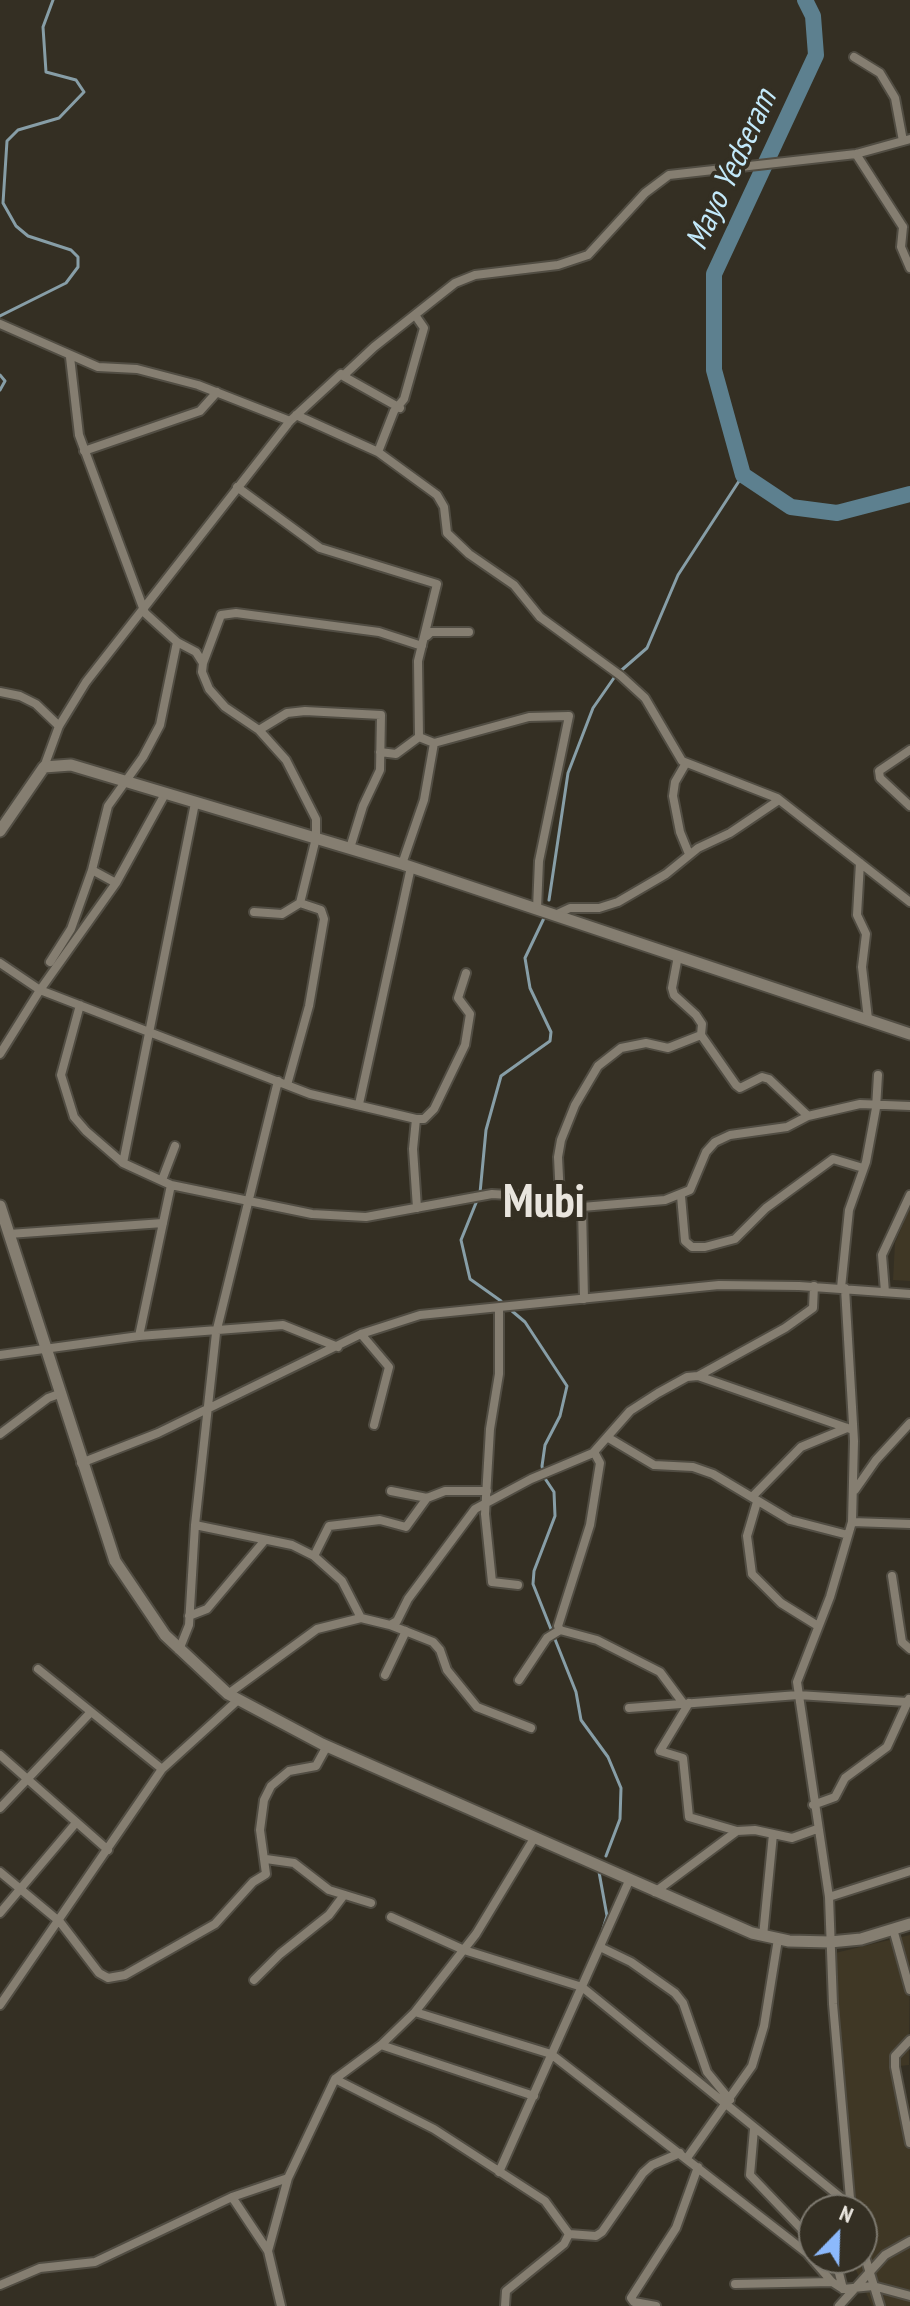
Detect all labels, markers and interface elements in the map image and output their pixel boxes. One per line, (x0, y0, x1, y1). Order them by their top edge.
water label: Mayo Yedseram (678, 84, 786, 256)
district label: Mubi (503, 1176, 585, 1232)
north arrow (798, 2194, 878, 2274)
text: N (836, 2199, 858, 2229)

